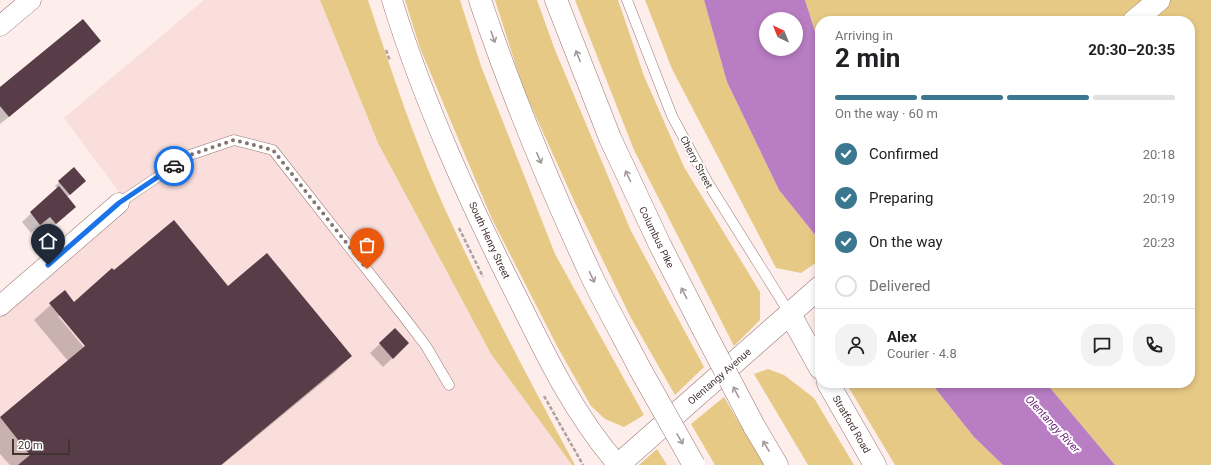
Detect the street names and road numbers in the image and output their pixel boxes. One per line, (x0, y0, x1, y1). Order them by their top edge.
street label: Cherry Street (678, 134, 715, 190)
street label: South Henry Street (467, 200, 512, 280)
street label: Columbus Pike (637, 205, 676, 270)
street label: Olentangy Avenue (686, 346, 753, 407)
street label: Stratford Road (831, 394, 872, 455)

